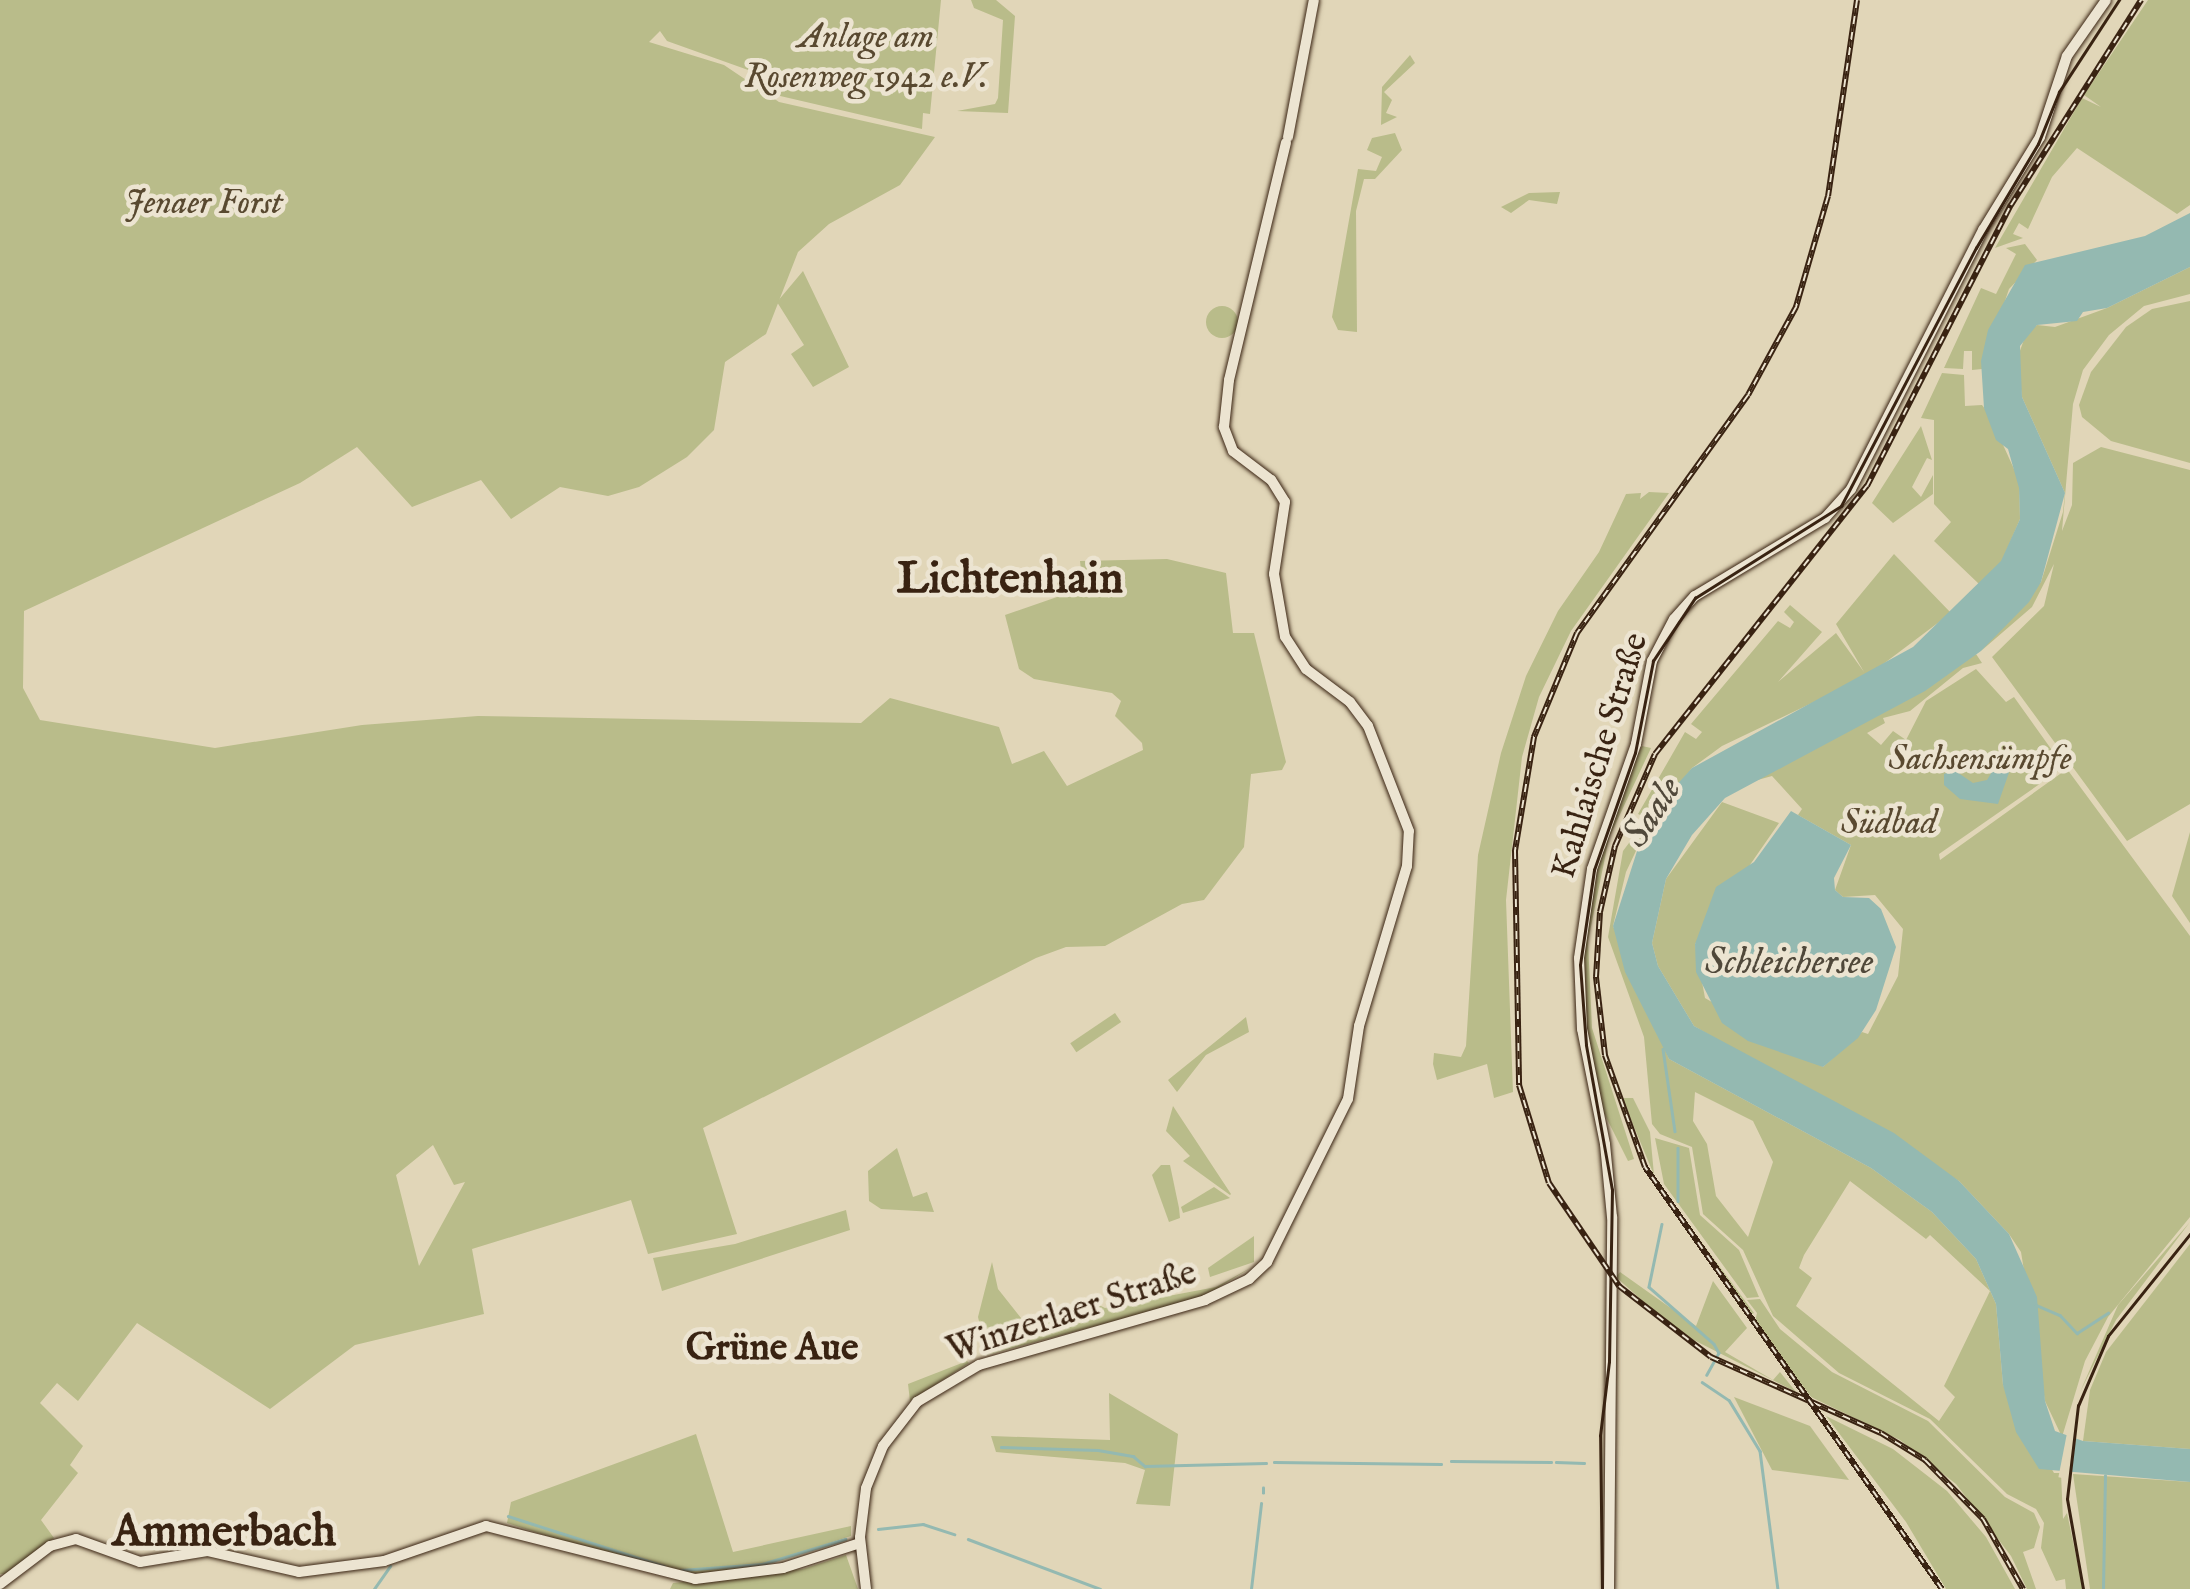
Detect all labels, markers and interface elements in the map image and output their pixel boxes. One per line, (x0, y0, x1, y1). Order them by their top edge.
park label: Anlage am Rosenweg 1942 e.V. (744, 17, 988, 99)
park label: Jenaer Forst (125, 183, 283, 225)
district label: Lichtenhain (897, 553, 1123, 607)
street label: Kahlaische Straße (1544, 628, 1658, 884)
park label: Sachsensümpfe (1888, 739, 2072, 781)
water label: Saale (1614, 769, 1694, 857)
park label: Südbad (1841, 803, 1937, 845)
water label: Schleichersee (1705, 941, 1873, 987)
street label: Winzerlaer Straße (942, 1253, 1202, 1373)
district label: Grüne Aue (686, 1327, 858, 1373)
district label: Ammerbach (112, 1506, 336, 1560)

